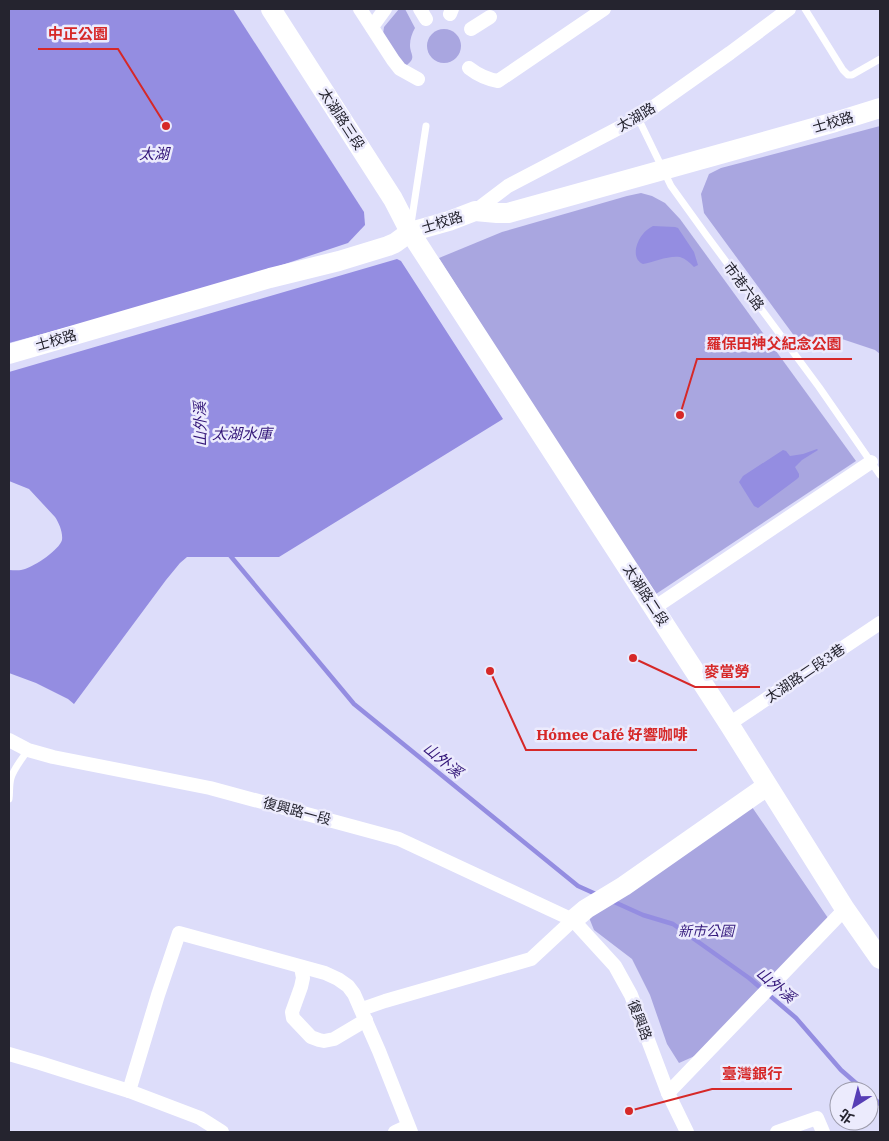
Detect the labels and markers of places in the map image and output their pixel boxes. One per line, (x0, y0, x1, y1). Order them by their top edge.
callout: 中正公園 (38, 19, 118, 49)
callout: 羅保田神父紀念公園 (697, 329, 852, 359)
callout: 麥當勞 (695, 657, 760, 687)
callout: Hómee Café 好響咖啡 (526, 720, 697, 750)
callout: 臺灣銀行 (712, 1059, 792, 1089)

